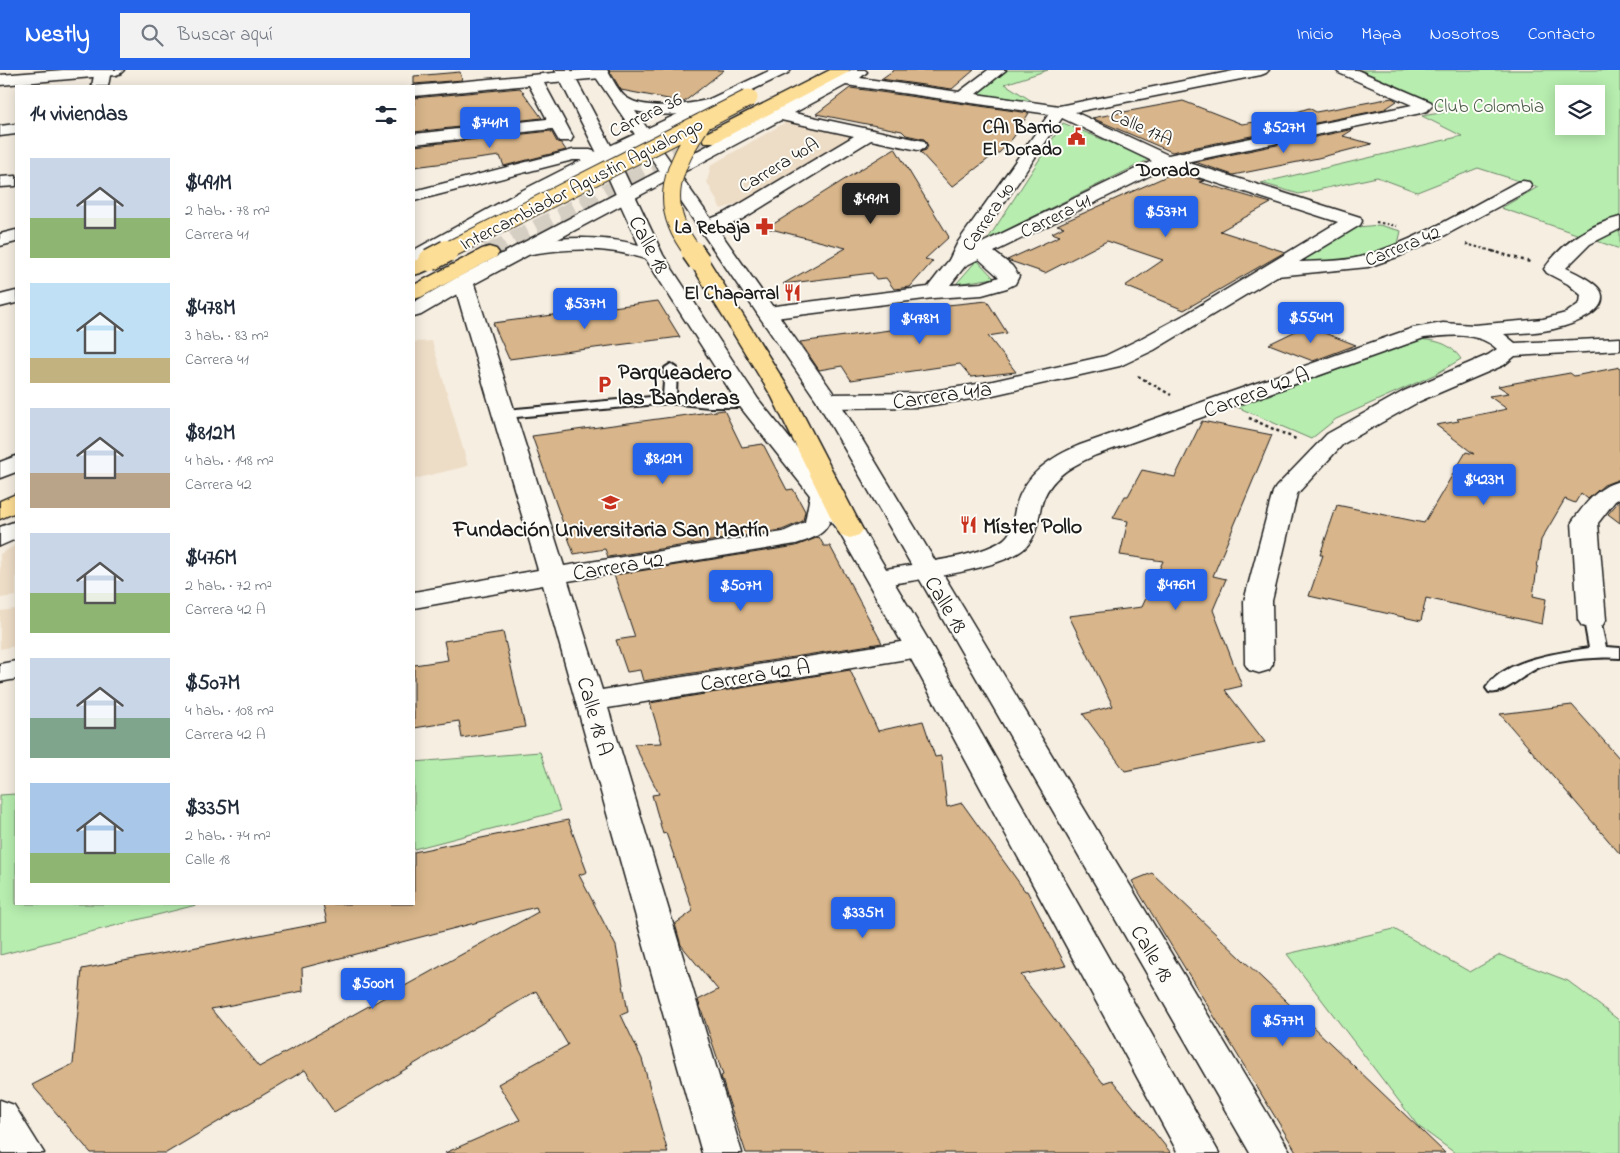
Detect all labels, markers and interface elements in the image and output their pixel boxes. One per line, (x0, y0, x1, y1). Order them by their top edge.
search box (120, 13, 470, 58)
text: Nestly (25, 18, 90, 53)
icon: search (138, 21, 166, 49)
text: Buscar aquí (178, 22, 273, 49)
text: Inicio (1296, 22, 1333, 48)
text: Mapa (1361, 22, 1402, 48)
text: Nosotros (1430, 22, 1500, 48)
text: Contacto (1528, 22, 1595, 48)
map controls (1555, 85, 1605, 135)
button: layers (1555, 85, 1605, 135)
street label: Carrera 36 (605, 87, 687, 145)
park label: Club Colombia (1434, 94, 1544, 121)
text: 14 viviendas (30, 100, 128, 130)
icon: filters (372, 101, 400, 129)
street label: Calle 17A (1105, 103, 1177, 154)
pin: $741M (455, 106, 525, 149)
text: $741M (471, 111, 509, 135)
street label: Intercambiador Agustin Agualongo (456, 112, 709, 260)
pin: $527M (1249, 112, 1319, 154)
place label: CAI Barrio El Dorado (982, 115, 1062, 164)
text: $527M (1262, 116, 1306, 140)
public building icon: CAI Barrio El Dorado (1066, 127, 1086, 147)
street label: Carrera 40A (734, 131, 825, 201)
district label: Dorado (1135, 157, 1200, 186)
text: $491M (185, 169, 232, 199)
icon: home (70, 178, 130, 238)
street label: Carrera 40 (956, 178, 1022, 257)
pin: $491M (836, 182, 906, 225)
text: $491M (853, 187, 889, 211)
street label: Carrera 41 (1016, 189, 1096, 246)
pin: $537M (1131, 196, 1201, 238)
text: 2 hab. · 78 m² (185, 199, 270, 223)
text: $537M (1145, 200, 1187, 224)
street label: Calle 18 (619, 211, 676, 280)
place label: La Rebaja (675, 215, 750, 242)
pharmacy icon: La Rebaja (754, 216, 774, 236)
street label: Carrera 42 (1361, 220, 1445, 275)
text: Carrera 41 (185, 223, 249, 247)
place label: El Chaparral (684, 281, 779, 308)
restaurant icon: El Chaparral (783, 282, 803, 302)
pin: $537M (550, 288, 620, 330)
text: $537M (564, 292, 606, 316)
text: $478M (185, 294, 236, 324)
pin: $478M (885, 302, 955, 345)
pin: $554M (1276, 302, 1346, 344)
icon: home (70, 303, 130, 363)
text: $554M (1289, 306, 1333, 330)
text: $478M (901, 307, 939, 331)
text: 3 hab. · 83 m² (185, 324, 269, 348)
text: Carrera 41 (185, 348, 249, 372)
place label: Parqueadero las Banderas (618, 358, 740, 415)
street label: Carrera 42 A (1200, 360, 1315, 428)
parking icon: Parqueadero las Banderas (594, 374, 614, 394)
street label: Carrera 41a (891, 374, 994, 420)
text: $812M (185, 419, 235, 449)
icon: home (70, 428, 130, 488)
pin: $812M (628, 442, 698, 485)
text: $812M (644, 447, 682, 471)
text: 4 hab. · 148 m² (185, 449, 274, 473)
pin: $423M (1449, 464, 1519, 506)
text: $423M (1464, 468, 1504, 492)
text: Carrera 42 (185, 473, 252, 497)
school or university icon: Fundación Universitaria San Martín (601, 493, 621, 513)
place label: Míster Pollo (983, 512, 1082, 544)
place label: Fundación Universitaria San Martín (452, 515, 769, 547)
restaurant icon: Míster Pollo (959, 515, 979, 535)
text: $476M (185, 544, 237, 574)
street label: Carrera 42 (571, 545, 666, 591)
icon: home (70, 553, 130, 613)
pin: $476M (1141, 568, 1211, 611)
pin: $507M (706, 570, 776, 612)
street label: Calle 18 (915, 571, 974, 640)
text: $476M (1156, 573, 1196, 597)
text: 2 hab. · 72 m² (185, 574, 272, 598)
text: $507M (720, 574, 762, 598)
text: Carrera 42 A (185, 598, 266, 622)
street label: Carrera 42 A (698, 652, 813, 701)
text: $507M (185, 669, 240, 699)
street label: Calle 18 A (567, 673, 620, 760)
icon: home (70, 678, 130, 738)
text: 4 hab. · 108 m² (185, 699, 274, 723)
text: Carrera 42 A (185, 723, 266, 747)
text: $335M (185, 794, 240, 824)
icon: home (70, 803, 130, 863)
text: 2 hab. · 74 m² (185, 824, 271, 848)
text: Calle 18 (185, 848, 230, 872)
pin: $335M (828, 896, 898, 939)
text: $335M (842, 901, 884, 925)
street label: Calle 18 (1121, 920, 1180, 989)
pin: $500M (338, 968, 408, 1010)
text: $500M (352, 972, 394, 996)
pin: $577M (1248, 1004, 1318, 1047)
text: $577M (1262, 1009, 1304, 1033)

